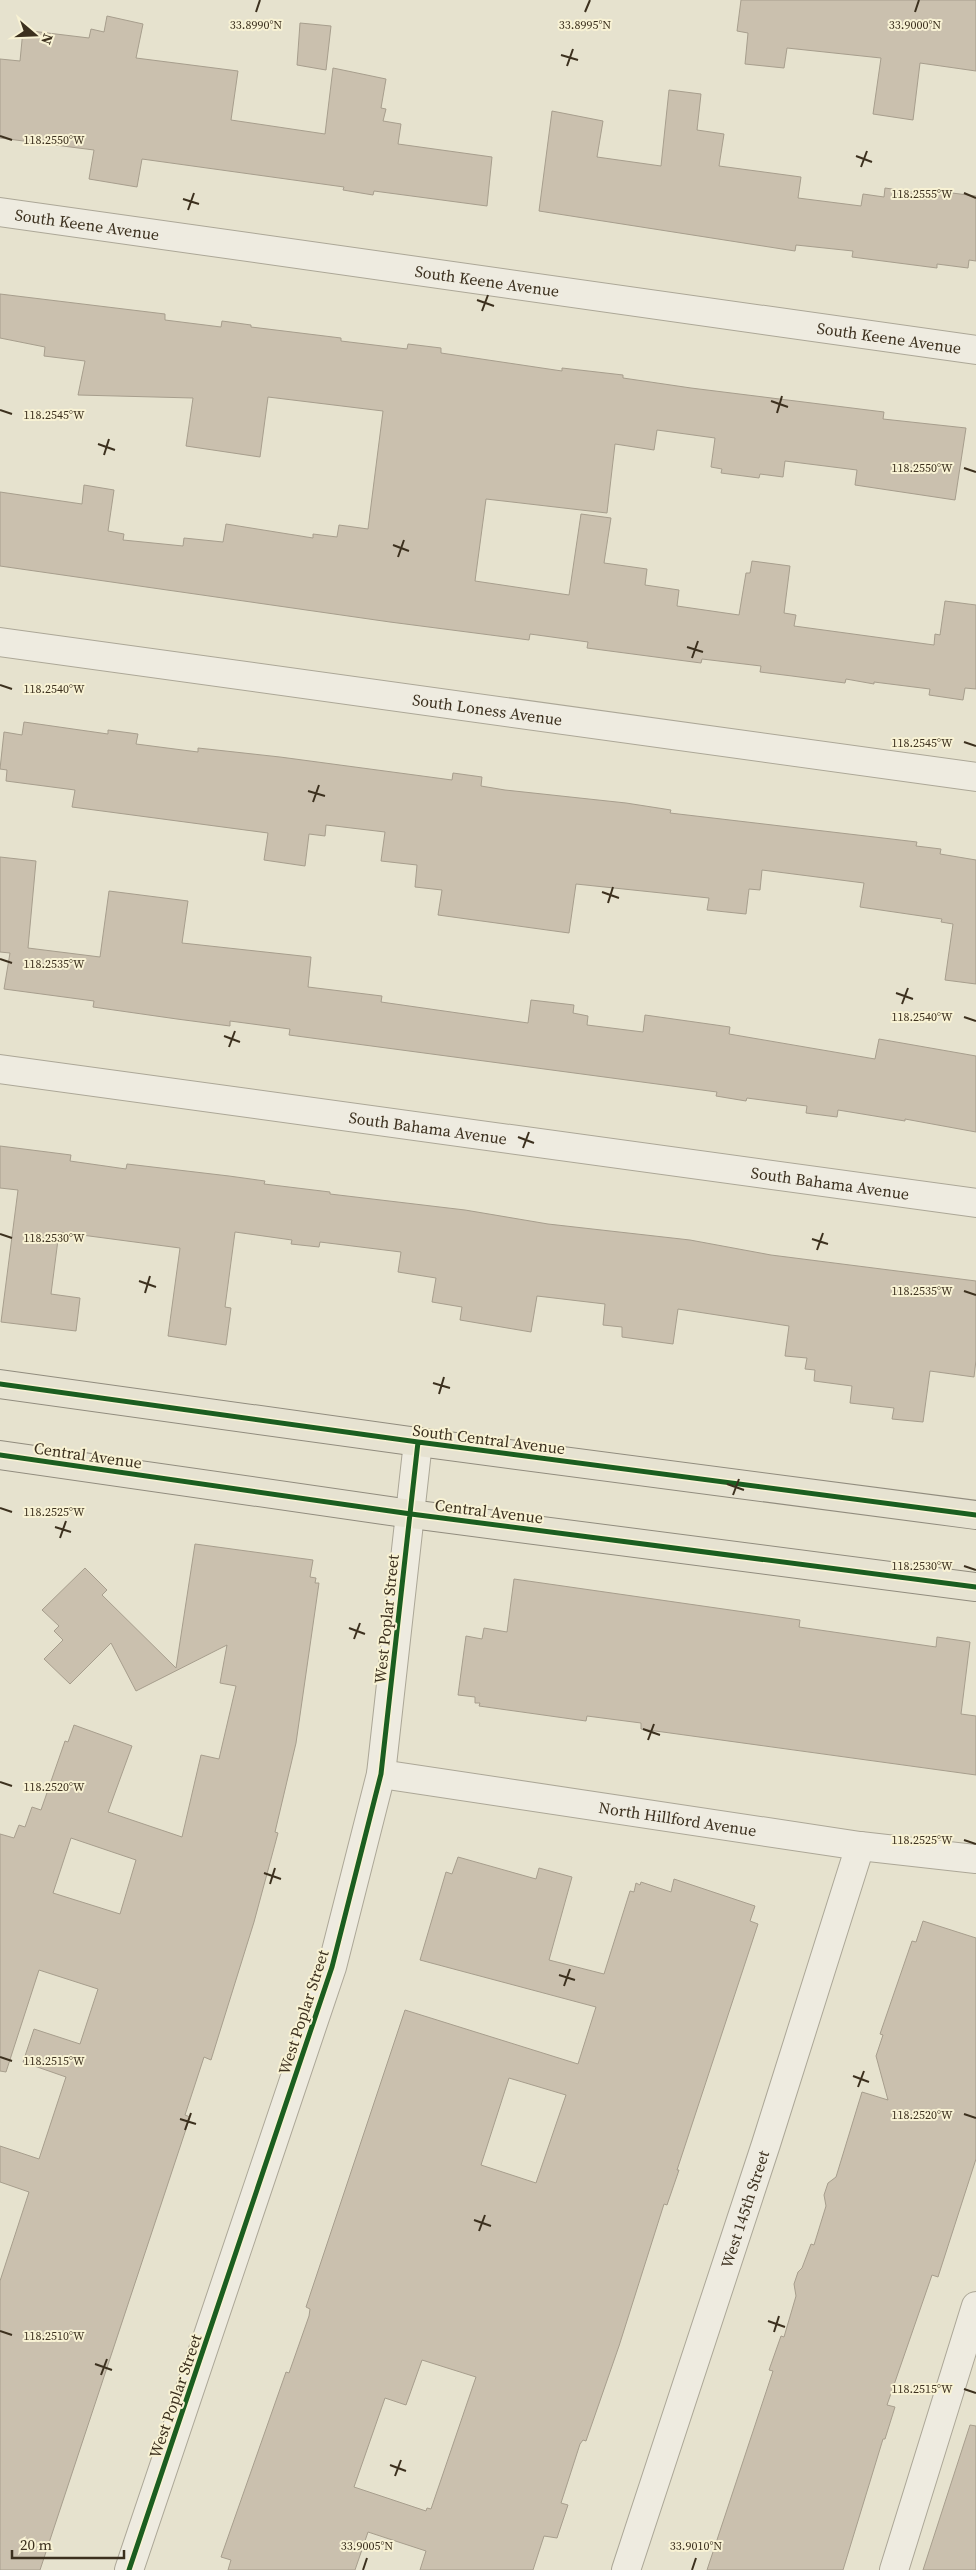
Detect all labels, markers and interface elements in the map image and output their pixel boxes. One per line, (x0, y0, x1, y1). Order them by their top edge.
north arrow (10, 10, 60, 60)
text: 33.8990°N (230, 17, 282, 33)
text: 33.8995°N (559, 17, 611, 33)
text: 33.9000°N (889, 17, 941, 33)
text: N (36, 31, 58, 47)
text: 118.2550°W (23, 132, 85, 148)
text: 118.2555°W (891, 186, 953, 202)
street label: South Keene Avenue (14, 203, 161, 245)
street label: South Keene Avenue (414, 260, 561, 302)
street label: South Keene Avenue (816, 317, 963, 359)
text: 118.2545°W (23, 407, 85, 423)
text: 118.2550°W (891, 460, 953, 476)
text: 118.2540°W (23, 681, 85, 697)
street label: South Loness Avenue (411, 688, 564, 731)
text: 118.2545°W (891, 735, 953, 751)
text: 118.2535°W (23, 956, 85, 972)
text: 118.2540°W (891, 1009, 953, 1025)
street label: South Bahama Avenue (347, 1106, 509, 1150)
street label: South Bahama Avenue (750, 1161, 911, 1205)
text: 118.2530°W (23, 1230, 85, 1246)
text: 118.2535°W (891, 1283, 953, 1299)
street label: South Central Avenue (411, 1419, 567, 1459)
street label: Central Avenue (33, 1437, 143, 1473)
street label: Central Avenue (434, 1493, 544, 1529)
text: 118.2525°W (23, 1504, 85, 1520)
street label: West Poplar Street (368, 1553, 404, 1685)
text: 118.2530°W (891, 1558, 953, 1574)
text: 118.2520°W (23, 1779, 85, 1795)
street label: North Hillford Avenue (597, 1796, 758, 1841)
text: 118.2525°W (891, 1832, 953, 1848)
street label: West Poplar Street (272, 1946, 334, 2077)
text: 118.2515°W (23, 2053, 85, 2069)
text: 118.2520°W (891, 2107, 953, 2123)
street label: West 145th Street (715, 2147, 774, 2271)
text: 118.2510°W (23, 2328, 85, 2344)
street label: West Poplar Street (143, 2330, 207, 2461)
text: 118.2515°W (891, 2381, 953, 2397)
scale bar (12, 2528, 125, 2560)
text: 20 m (20, 2534, 52, 2555)
text: 33.9005°N (341, 2538, 393, 2554)
text: 33.9010°N (670, 2538, 722, 2554)

